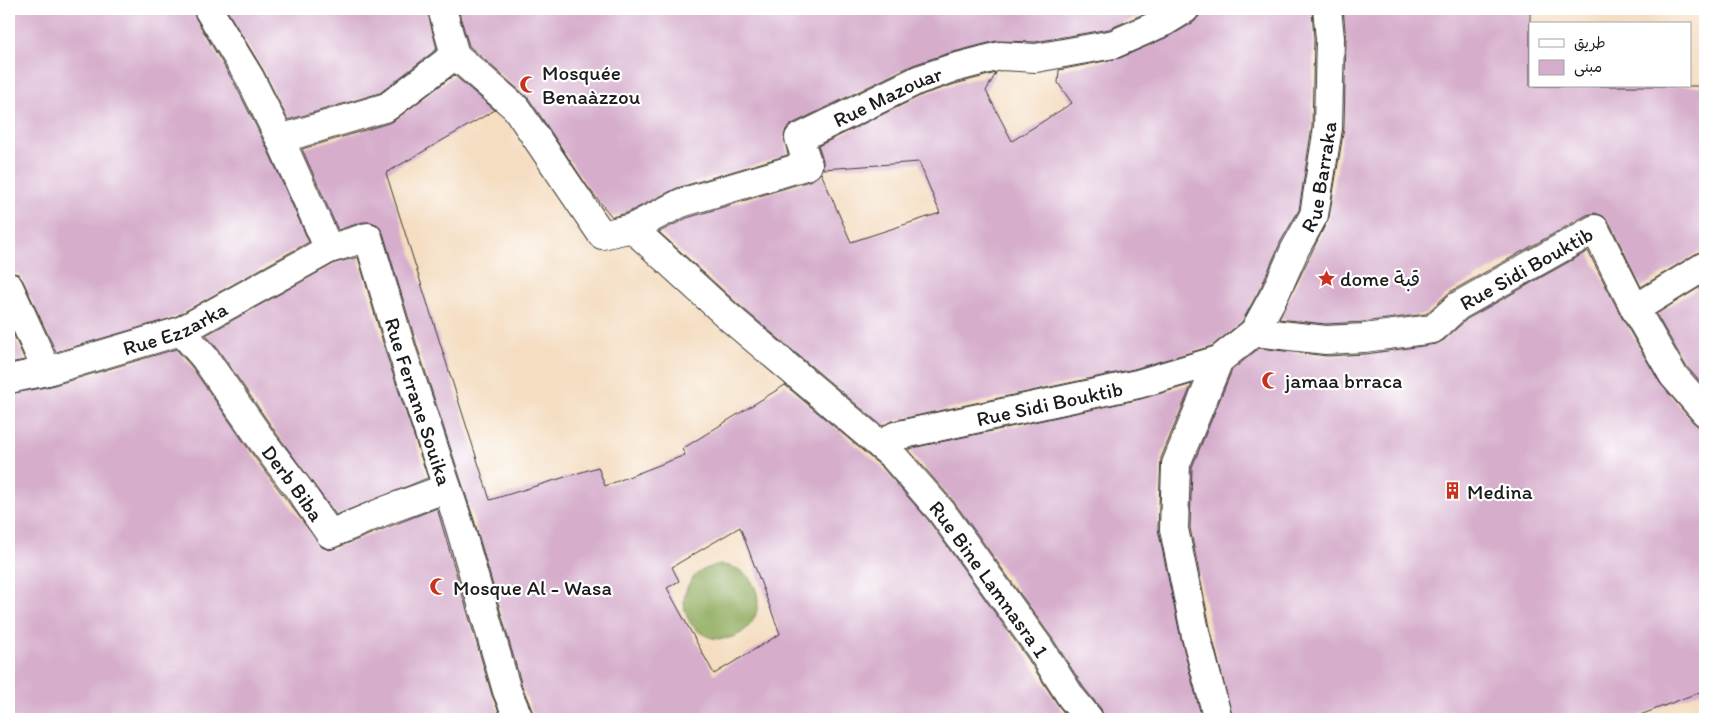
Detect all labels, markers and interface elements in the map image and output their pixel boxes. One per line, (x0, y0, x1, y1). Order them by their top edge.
legend (1529, 22, 1692, 88)
text: طريق (1574, 34, 1606, 52)
text: مبنى (1574, 58, 1602, 77)
place label: Mosquée Benaàzzou (542, 60, 641, 109)
street label: Rue Mazouar (829, 60, 945, 132)
mosque icon: Mosquée Benaàzzou (518, 74, 538, 94)
street label: Rue Barraka (1295, 122, 1341, 236)
street label: Rue Sidi Bouktib (1455, 220, 1597, 315)
place label: dome قبة (1340, 266, 1420, 292)
place icon: dome قبة (1316, 268, 1336, 288)
street label: Rue Ezzarka (120, 295, 232, 360)
street label: Rue Ferrane Souika (380, 314, 458, 489)
place label: jamaa brraca (1284, 368, 1402, 393)
mosque icon: jamaa brraca (1261, 370, 1281, 390)
street label: Rue Sidi Bouktib (974, 375, 1125, 431)
street label: Derb Biba (257, 440, 330, 526)
place label: Medina (1467, 479, 1533, 504)
building icon: Medina (1443, 481, 1463, 501)
street label: Rue Bine Lamnasra 1 (925, 495, 1055, 662)
place label: Mosque Al - Wasa (453, 575, 612, 600)
mosque icon: Mosque Al - Wasa (429, 577, 449, 597)

